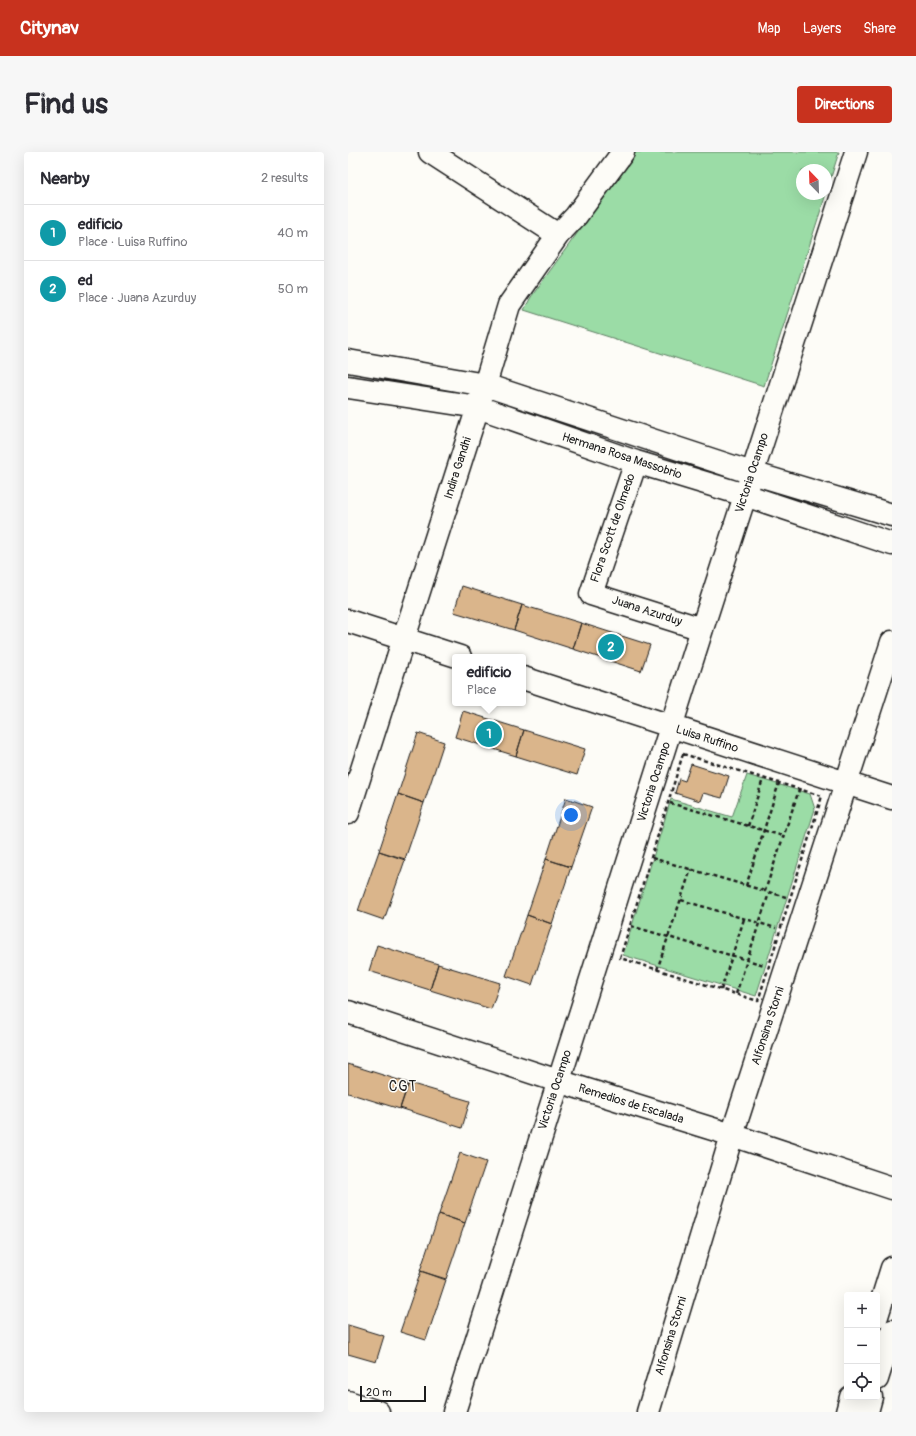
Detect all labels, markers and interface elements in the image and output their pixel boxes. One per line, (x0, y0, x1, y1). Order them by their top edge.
text: Citynav (20, 16, 79, 40)
text: Map (758, 20, 781, 37)
text: Layers (803, 20, 841, 37)
text: Share (863, 20, 896, 37)
button: Directions (797, 86, 892, 123)
text: Find us (24, 87, 108, 122)
north arrow (796, 164, 832, 200)
text: Nearby (40, 168, 89, 189)
text: 2 results (261, 170, 308, 186)
text: edificio (78, 215, 123, 234)
text: 1 (50, 225, 56, 241)
text: 40 m (277, 225, 308, 241)
text: Place · Luisa Ruffino (78, 234, 188, 250)
text: ed (78, 271, 93, 290)
text: 2 (49, 281, 57, 297)
text: 50 m (278, 281, 308, 297)
text: Place · Juana Azurduy (78, 290, 196, 306)
street label: Hermana Rosa Massobrio (560, 430, 684, 483)
street label: Victoria Ocampo (732, 431, 772, 515)
street label: Indira Gandhi (441, 435, 475, 501)
street label: Flora Scott de Olmedo (587, 471, 639, 585)
street label: Juana Azurduy (610, 593, 684, 629)
pin: 2 (598, 632, 624, 662)
popup (452, 654, 526, 706)
text: edificio (467, 663, 511, 682)
text: Place (467, 682, 496, 698)
pin: 1 (476, 719, 502, 749)
street label: Luisa Ruffino (674, 722, 741, 756)
street label: Victoria Ocampo (634, 740, 674, 824)
your location (561, 805, 581, 825)
street label: Alfonsina Storni (748, 985, 788, 1067)
street label: Victoria Ocampo (535, 1048, 575, 1132)
district label: CGT (389, 1078, 417, 1095)
street label: Remedios de Escalada (576, 1081, 686, 1127)
map controls (844, 1292, 880, 1400)
button: + (844, 1292, 880, 1328)
street label: Alfonsina Storni (652, 1295, 690, 1377)
button: − (844, 1328, 880, 1364)
button: locate (844, 1364, 880, 1400)
scale bar (360, 1384, 426, 1403)
text: 20 m (366, 1386, 392, 1399)

